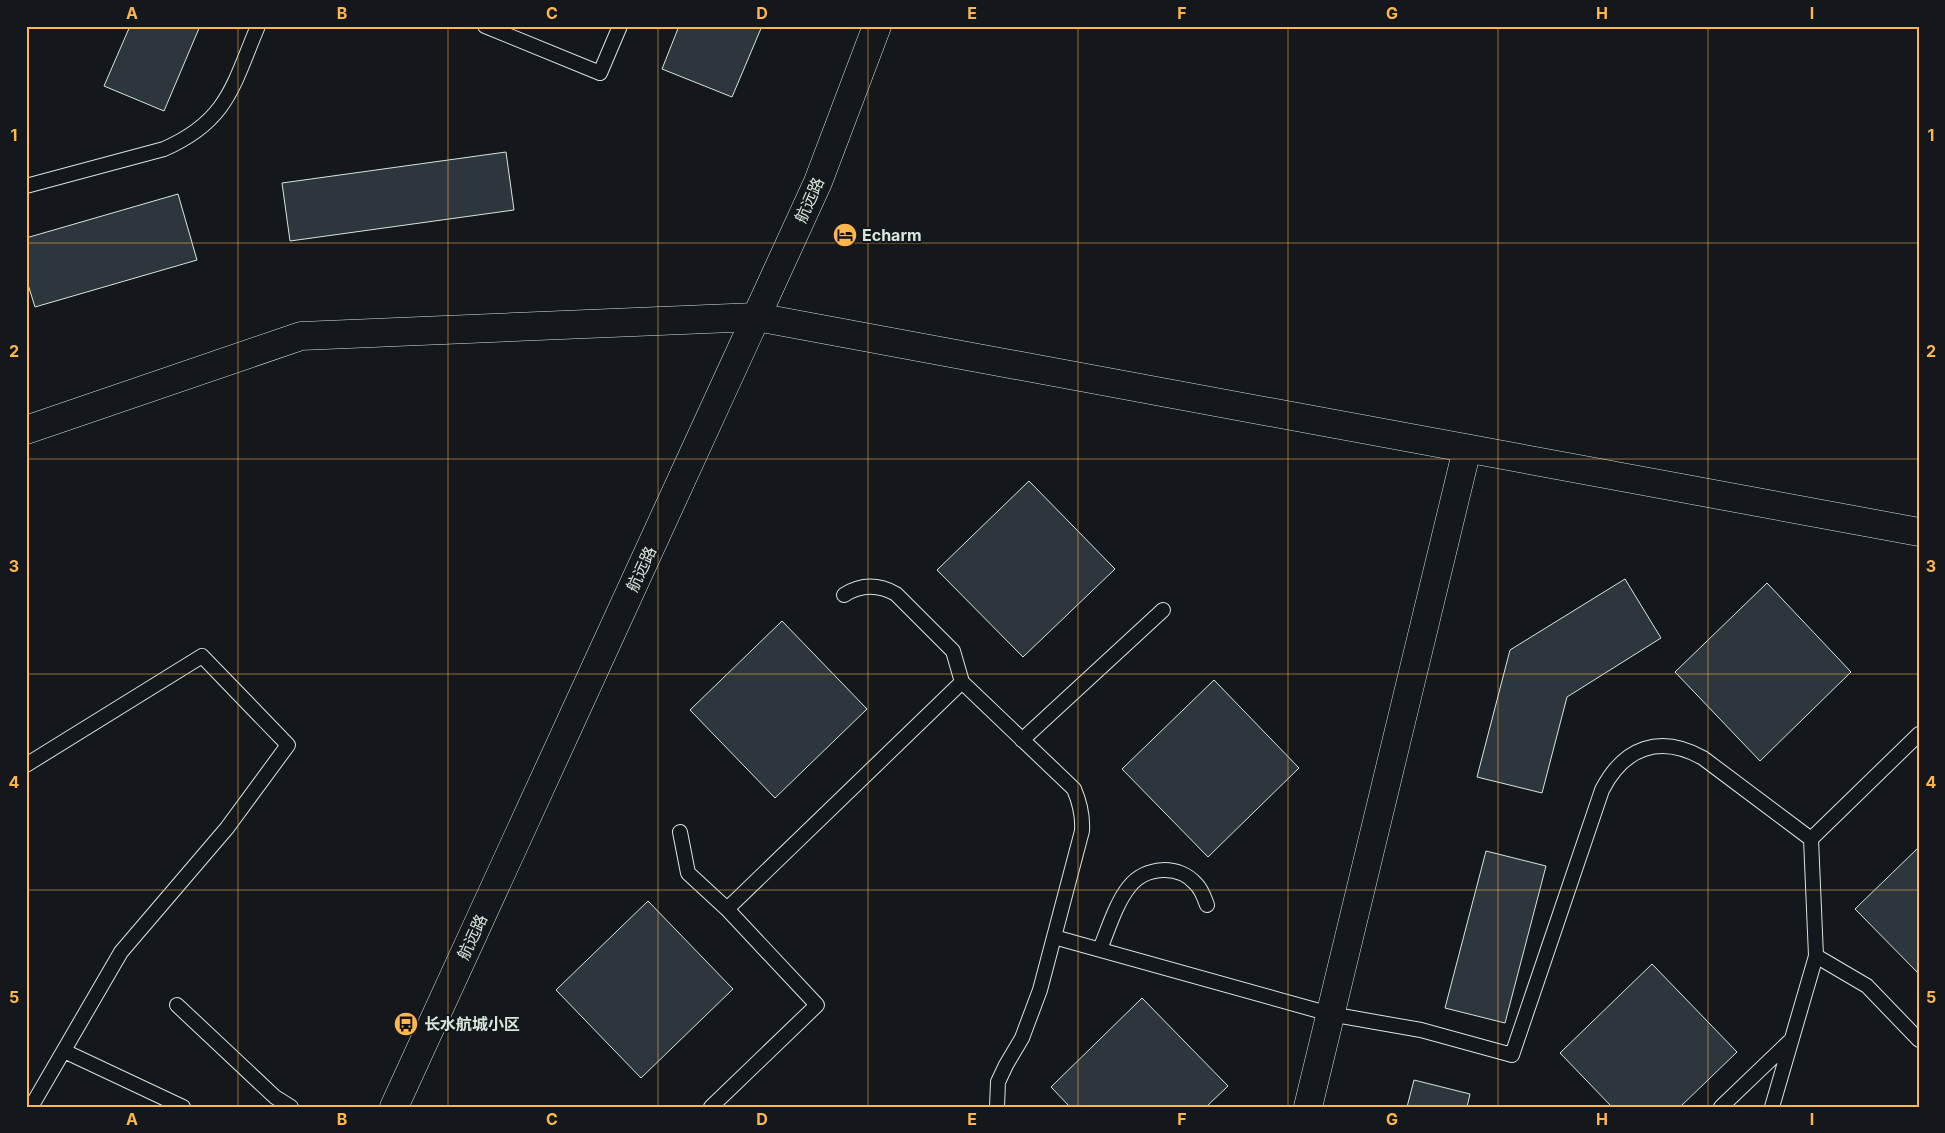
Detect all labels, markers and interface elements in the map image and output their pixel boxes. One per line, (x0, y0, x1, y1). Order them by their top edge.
text: A (126, 3, 138, 23)
text: B (337, 3, 347, 23)
text: C (546, 3, 558, 23)
text: D (756, 3, 768, 23)
text: E (967, 3, 977, 23)
text: F (1177, 3, 1187, 23)
text: G (1386, 3, 1398, 23)
text: H (1596, 3, 1608, 23)
text: I (1810, 3, 1814, 23)
text: 1 (11, 125, 17, 145)
text: 1 (1928, 125, 1934, 145)
street label: 航远路 (790, 174, 828, 226)
hotel icon: Echarm (832, 222, 858, 248)
place label: Echarm (862, 225, 922, 245)
text: 2 (9, 341, 19, 361)
text: 2 (1926, 341, 1936, 361)
street label: 航远路 (622, 543, 660, 595)
text: 3 (9, 556, 19, 576)
text: 3 (1926, 556, 1936, 576)
text: 4 (9, 772, 20, 792)
text: 4 (1926, 772, 1937, 792)
street label: 航远路 (453, 911, 491, 963)
text: 5 (9, 987, 19, 1007)
text: 5 (1926, 987, 1936, 1007)
bus stop icon: 长水航城小区 (393, 1011, 419, 1037)
place label: 长水航城小区 (424, 1014, 520, 1034)
text: A (126, 1109, 138, 1129)
text: B (337, 1109, 347, 1129)
text: C (546, 1109, 558, 1129)
text: D (756, 1109, 768, 1129)
text: E (967, 1109, 977, 1129)
text: F (1177, 1109, 1187, 1129)
text: G (1386, 1109, 1398, 1129)
text: H (1596, 1109, 1608, 1129)
text: I (1810, 1109, 1814, 1129)

